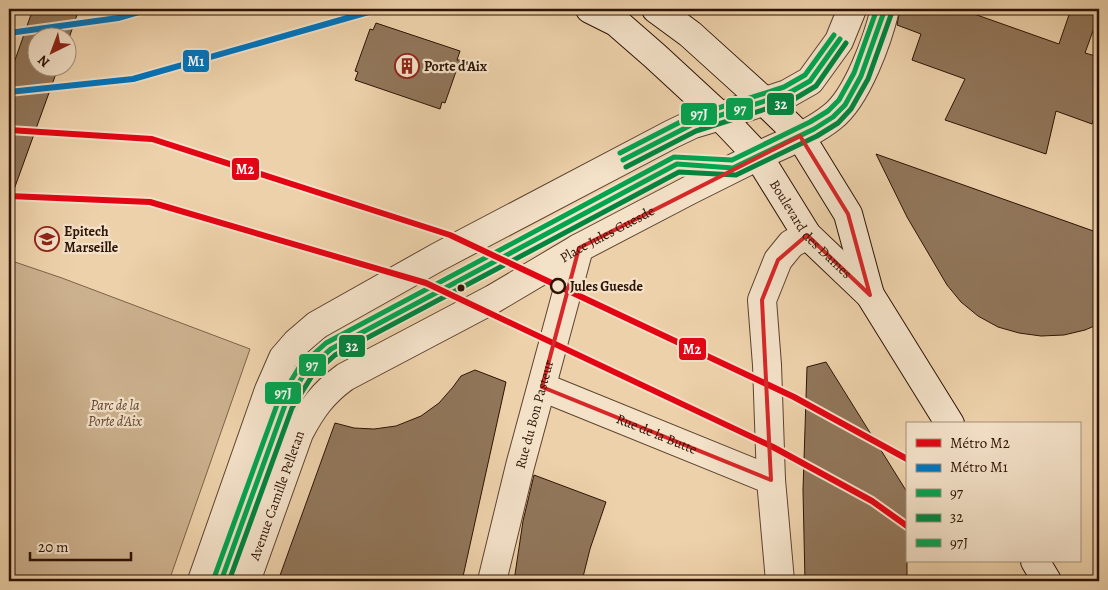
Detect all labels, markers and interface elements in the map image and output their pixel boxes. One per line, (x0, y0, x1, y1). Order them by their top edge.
north arrow (28, 28, 78, 78)
line badge: M1 (182, 49, 210, 73)
text: N (33, 51, 54, 72)
text: M1 (188, 52, 204, 71)
building icon: Porte d'Aix (394, 53, 420, 79)
place label: Porte d'Aix (424, 57, 487, 76)
line badge: 32 (766, 92, 795, 116)
text: 32 (775, 95, 788, 114)
line badge: 97 (725, 97, 754, 121)
text: 97 (734, 100, 746, 119)
line badge: 97J (680, 102, 718, 126)
text: 97J (690, 105, 708, 124)
line badge: M2 (231, 157, 260, 181)
text: M2 (236, 160, 255, 179)
street label: Boulevard des Dames (765, 176, 856, 283)
street label: Place Jules Guesde (556, 201, 658, 267)
place label: Epitech Marseille (64, 222, 119, 257)
school or university icon: Epitech Marseille (34, 226, 60, 252)
place label: Jules Guesde (570, 277, 644, 296)
marker: Jules Guesde (550, 278, 566, 294)
unlabelled marker (456, 283, 466, 293)
line badge: 32 (338, 334, 366, 358)
text: 32 (346, 337, 359, 356)
line badge: M2 (678, 337, 707, 361)
text: M2 (683, 340, 702, 359)
line badge: 97 (298, 353, 327, 377)
text: 97 (306, 356, 318, 375)
street label: Rue du Bon Pasteur (510, 357, 558, 471)
line badge: 97J (264, 381, 302, 405)
text: 97J (274, 384, 292, 403)
park label: Parc de la Porte d'Aix (88, 396, 142, 431)
street label: Rue de la Butte (614, 409, 700, 459)
legend (906, 422, 1080, 562)
street label: Avenue Camille Pelletan (244, 427, 309, 564)
text: Métro M2 (950, 433, 1010, 453)
text: Métro M1 (950, 457, 1008, 477)
text: 97 (950, 483, 964, 503)
text: 32 (950, 507, 963, 527)
scale bar (30, 530, 131, 562)
text: 97J (950, 533, 968, 553)
text: 20 m (38, 537, 69, 557)

